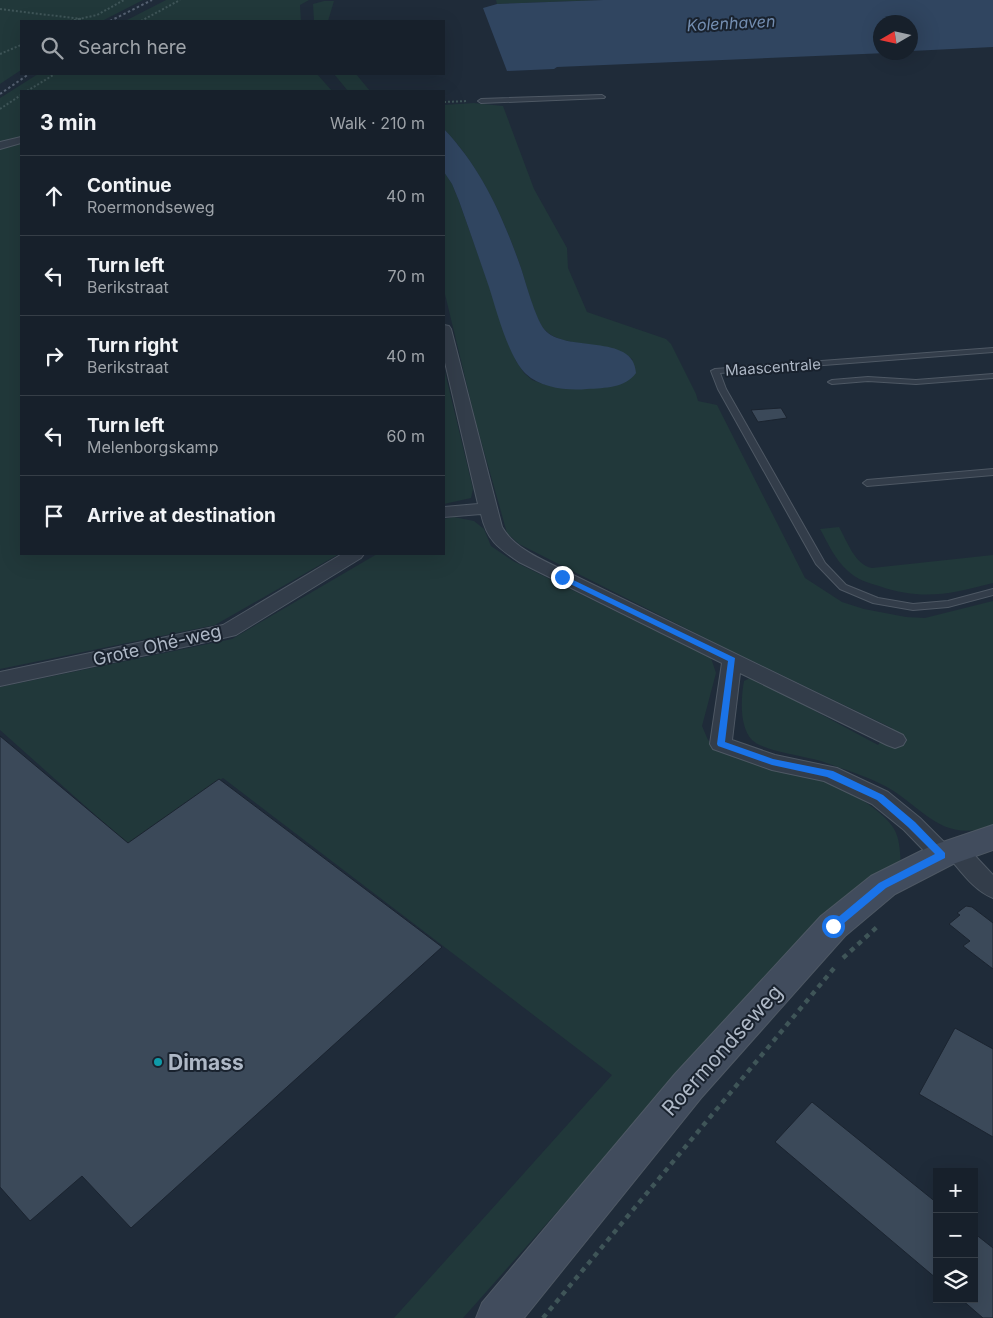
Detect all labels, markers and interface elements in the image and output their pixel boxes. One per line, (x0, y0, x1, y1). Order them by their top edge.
water label: Kolenhaven (686, 11, 776, 35)
north arrow (873, 15, 918, 60)
search box (20, 20, 445, 75)
icon: search (38, 34, 66, 62)
text: Search here (78, 36, 187, 59)
text: 3 min (40, 110, 96, 135)
text: Walk · 210 m (330, 113, 425, 133)
text: Continue (87, 174, 172, 197)
icon: ahead (40, 182, 68, 210)
text: 40 m (386, 186, 425, 206)
text: Roermondseweg (87, 197, 215, 217)
text: Turn left (87, 254, 165, 277)
icon: left (40, 262, 68, 290)
text: 70 m (388, 266, 425, 286)
text: Berikstraat (87, 277, 169, 297)
text: Turn right (87, 334, 178, 357)
icon: right (40, 342, 68, 370)
text: 40 m (386, 346, 425, 366)
street label: Maascentrale (725, 354, 821, 380)
text: Berikstraat (87, 357, 169, 377)
text: Turn left (87, 414, 165, 437)
icon: left (40, 422, 68, 450)
text: 60 m (386, 426, 425, 446)
text: Melenborgskamp (87, 437, 218, 457)
icon: arrive (40, 502, 68, 530)
text: Arrive at destination (87, 504, 276, 527)
route end (551, 566, 574, 589)
street label: Grote Ohé-weg (91, 620, 223, 670)
route start (822, 915, 845, 938)
street label: Roermondseweg (657, 979, 787, 1121)
place label: Dimass (168, 1050, 244, 1075)
marker: Dimass (152, 1056, 164, 1068)
map controls (933, 1168, 978, 1303)
button: + (933, 1168, 978, 1213)
button: − (933, 1213, 978, 1258)
button: layers (933, 1258, 978, 1303)

